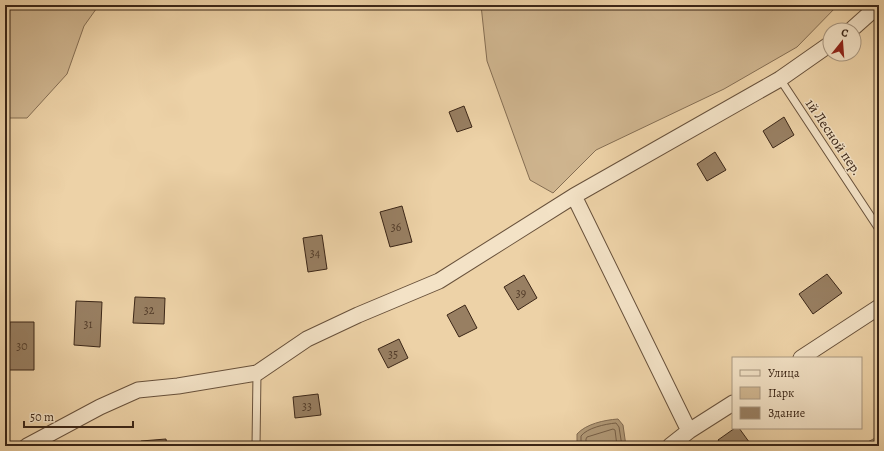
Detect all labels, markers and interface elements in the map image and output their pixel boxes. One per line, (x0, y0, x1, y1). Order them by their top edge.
north arrow (822, 22, 862, 62)
text: С (839, 25, 850, 41)
street label: 1й Лесной пер. (801, 95, 866, 179)
house number: 36 (391, 219, 402, 235)
house number: 34 (310, 245, 321, 261)
house number: 39 (516, 285, 526, 301)
house number: 32 (144, 302, 155, 318)
house number: 31 (83, 316, 93, 332)
house number: 30 (16, 338, 28, 354)
house number: 35 (388, 346, 398, 362)
legend (732, 357, 862, 429)
text: Улица (768, 365, 800, 381)
text: Парк (768, 385, 794, 401)
house number: 33 (302, 398, 312, 414)
scale bar (24, 403, 133, 429)
text: Здание (768, 405, 805, 421)
text: 50 m (30, 409, 54, 425)

